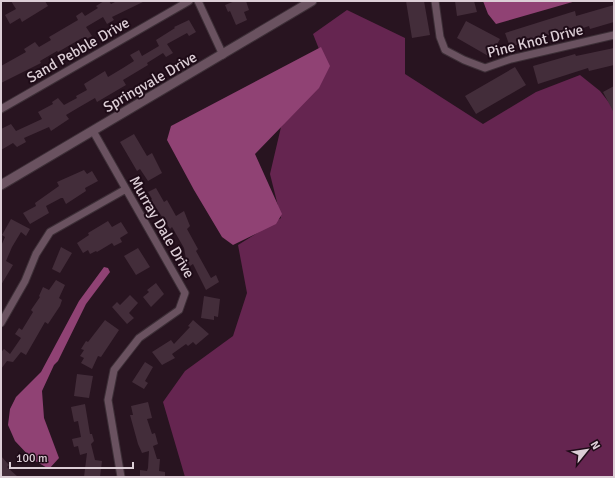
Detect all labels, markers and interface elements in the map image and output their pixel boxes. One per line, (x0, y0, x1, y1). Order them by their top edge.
street label: Sand Pebble Drive (24, 13, 132, 87)
street label: Pine Knot Drive (485, 20, 585, 62)
street label: Springvale Drive (100, 48, 200, 116)
street label: Murray Dale Drive (126, 173, 198, 281)
north arrow (567, 430, 607, 470)
text: N (588, 439, 603, 452)
scale bar (10, 444, 133, 470)
text: 100 m (16, 451, 48, 466)

